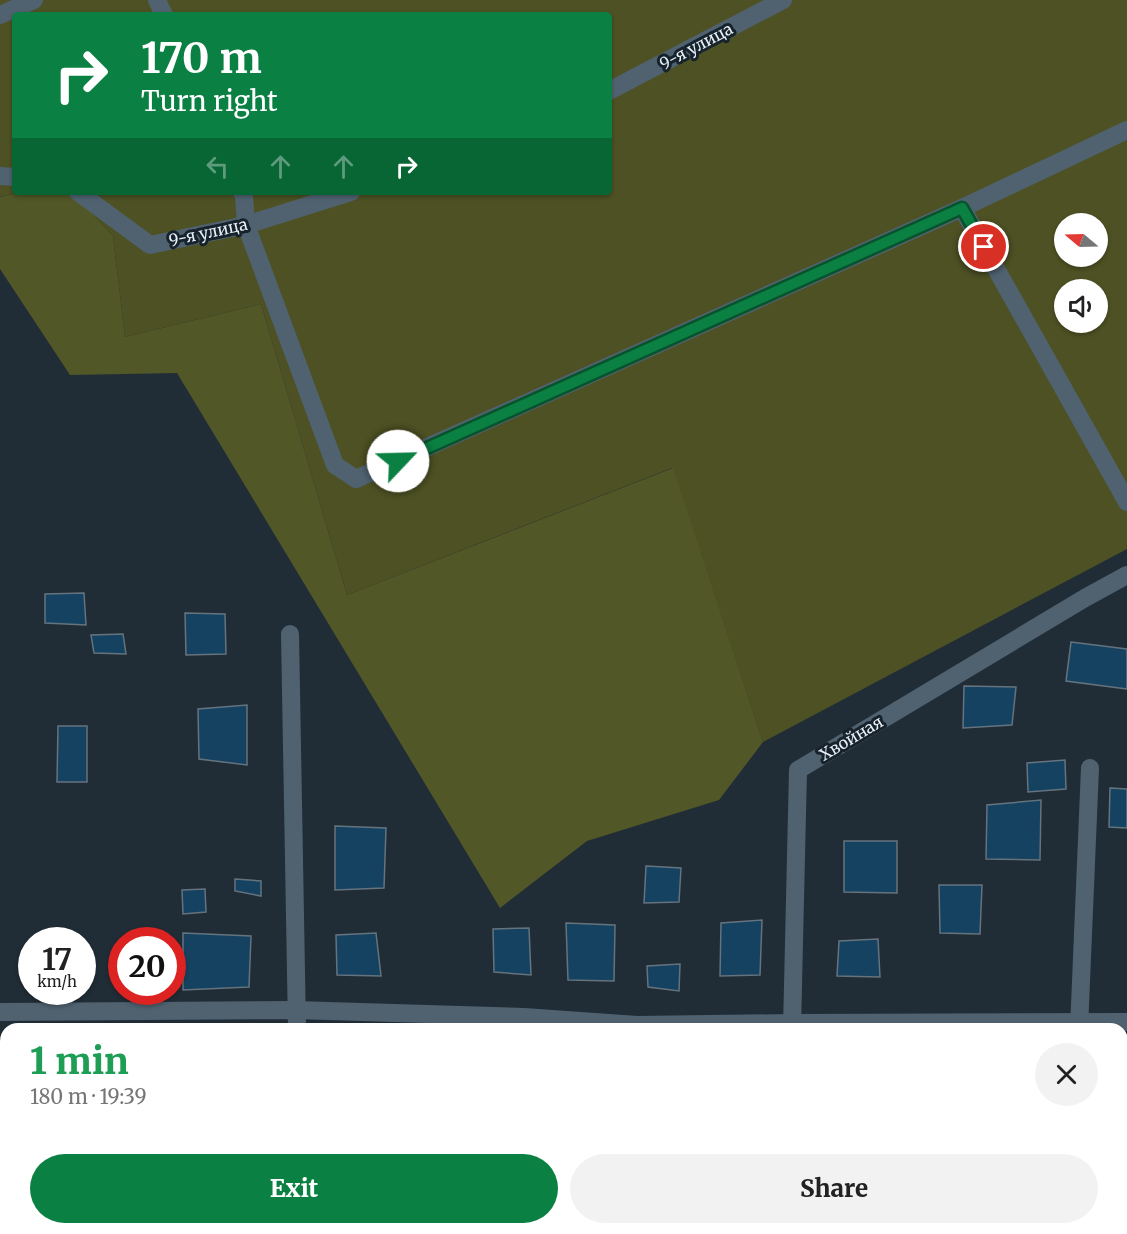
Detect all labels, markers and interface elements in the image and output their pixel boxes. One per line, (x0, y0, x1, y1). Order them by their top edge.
street label: 9-я улица (656, 18, 736, 74)
text: 170 m (141, 32, 262, 84)
icon: right (42, 36, 120, 114)
text: Turn right (141, 84, 278, 118)
icon: left (201, 150, 234, 183)
icon: ahead (264, 150, 297, 183)
icon: ahead (327, 150, 360, 183)
icon: right (390, 150, 423, 183)
north arrow (1054, 213, 1108, 267)
map controls (1054, 213, 1108, 333)
street label: 9-я улица (167, 214, 250, 250)
pin (958, 221, 1009, 272)
icon: arrive (967, 230, 1000, 263)
button: sound (1054, 279, 1108, 333)
position arrow (366, 429, 430, 493)
street label: Хвойная (816, 711, 886, 765)
speed limit sign: 20 (108, 927, 186, 1005)
text: 17 (42, 940, 72, 978)
text: km/h (37, 972, 77, 991)
text: 1 min (30, 1039, 129, 1084)
button: close (1035, 1043, 1098, 1106)
text: 180 m · 19:39 (30, 1084, 147, 1109)
button: Exit (30, 1154, 558, 1223)
button: Share (570, 1154, 1098, 1223)

